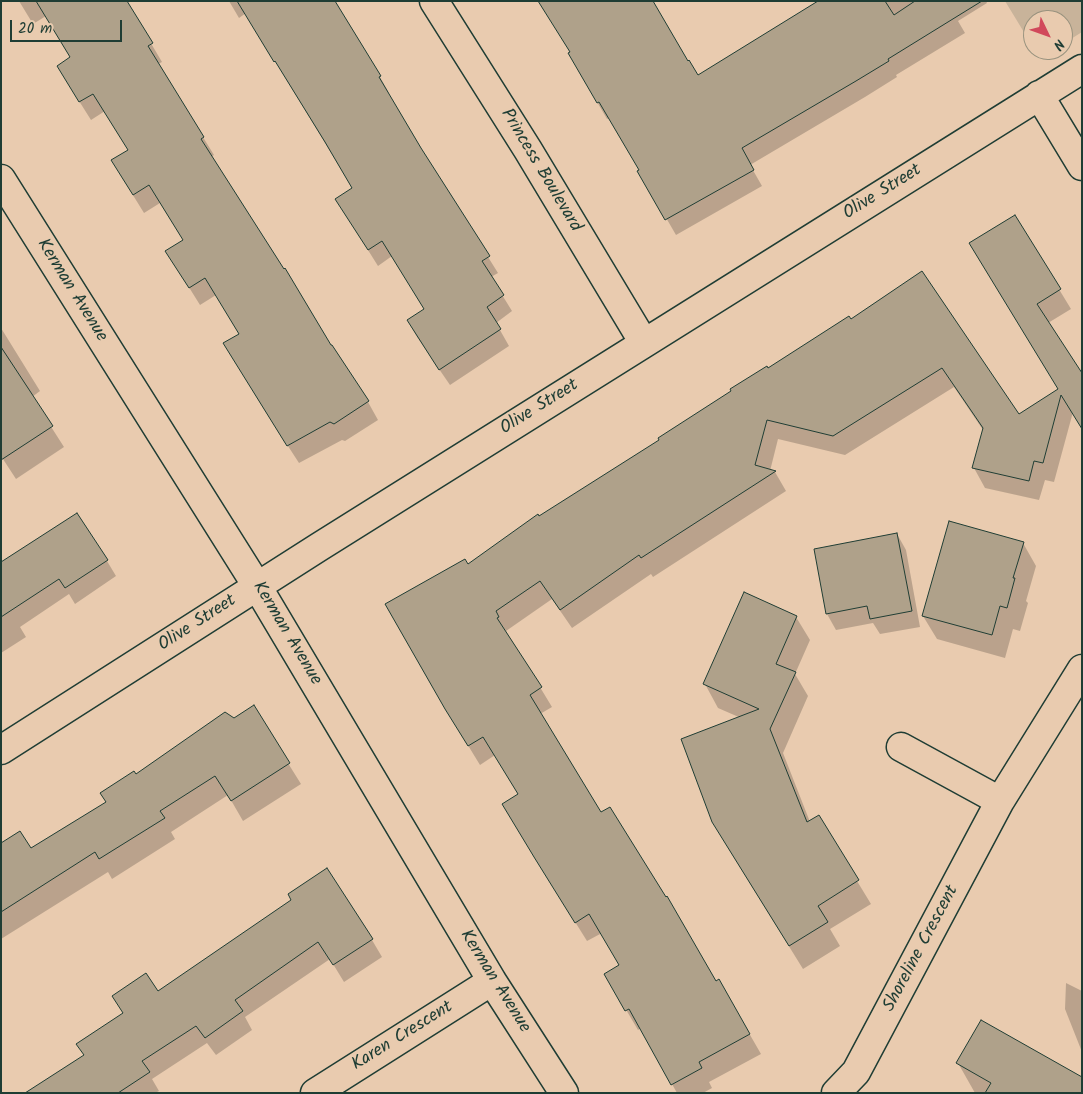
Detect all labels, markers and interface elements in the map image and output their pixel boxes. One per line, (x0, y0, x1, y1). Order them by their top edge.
scale bar (12, 10, 125, 42)
north arrow (1023, 10, 1073, 60)
text: 20 m (18, 17, 52, 41)
text: N (1047, 34, 1070, 55)
street label: Princess Boulevard (495, 105, 585, 237)
street label: Olive Street (840, 160, 926, 226)
street label: Kerman Avenue (31, 236, 111, 346)
street label: Olive Street (497, 375, 583, 441)
street label: Kerman Avenue (247, 578, 325, 690)
street label: Olive Street (155, 591, 241, 657)
street label: Shoreline Crescent (880, 882, 964, 1016)
street label: Kerman Avenue (454, 927, 534, 1037)
street label: Karen Crescent (348, 997, 458, 1077)

